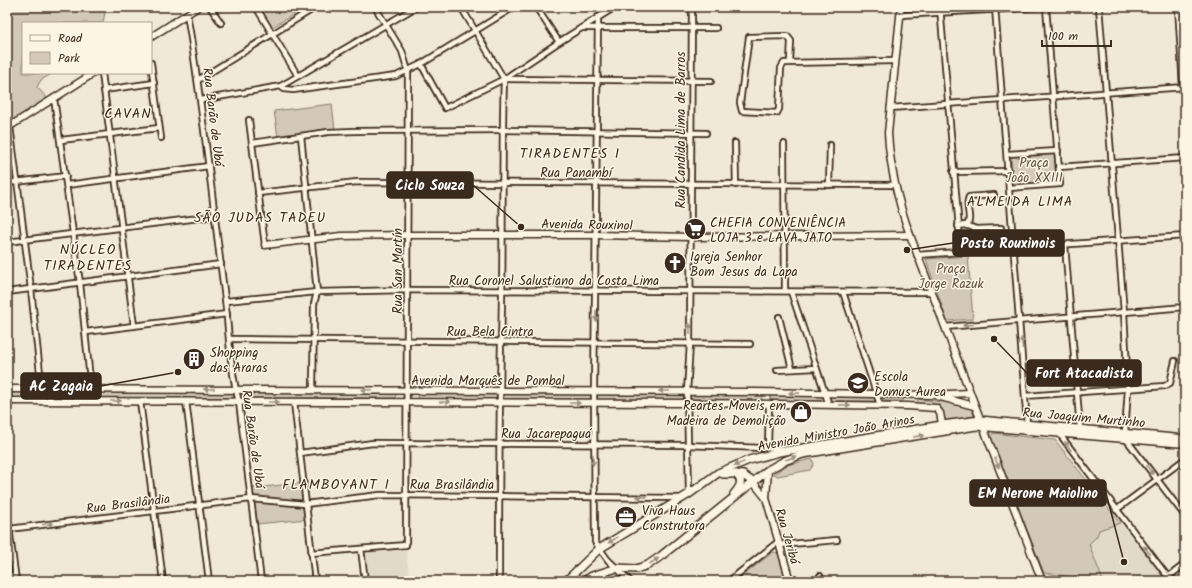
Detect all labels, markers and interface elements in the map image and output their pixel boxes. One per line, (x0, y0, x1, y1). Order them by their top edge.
legend (22, 22, 152, 74)
scale bar (1042, 22, 1111, 48)
text: 100 m (1048, 27, 1079, 46)
text: Road (58, 29, 83, 48)
text: Park (58, 49, 80, 68)
street label: Rua Candida Lima de Barros (671, 51, 692, 209)
street label: Rua Barão de Ubá (196, 67, 229, 170)
district label: CAVAN (104, 103, 152, 125)
district label: TIRADENTES I (520, 143, 620, 165)
park label: Praça João XXIII (1005, 153, 1063, 189)
street label: Rua Panambí (540, 163, 614, 184)
callout: Ciclo Souza (387, 172, 473, 198)
text: Ciclo Souza (395, 175, 465, 197)
district label: ALMEIDA LIMA (967, 191, 1073, 213)
district label: SÃO JUDAS TADEU (194, 207, 326, 229)
place label: CHEFIA CONVENIÊNCIA LOJA 3 e LAVA JATO (710, 213, 846, 249)
street label: Avenida Rouxinol (541, 214, 633, 237)
supermarket icon: CHEFIA CONVENIÊNCIA LOJA 3 e LAVA JATO (682, 216, 708, 242)
street label: Rua San Martín (388, 228, 409, 314)
callout: Posto Rouxinois (953, 230, 1064, 256)
text: Posto Rouxinois (961, 233, 1056, 255)
district label: NÚCLEO TIRADENTES (44, 239, 132, 277)
place label: Igreja Senhor Bom Jesus da Lapa (690, 247, 798, 283)
church icon: Igreja Senhor Bom Jesus da Lapa (662, 250, 688, 276)
park label: Praça Jorge Razuk (918, 259, 985, 295)
street label: Rua Coronel Salustiano da Costa Lima (449, 271, 659, 292)
one-way arrow (593, 310, 599, 323)
street label: Rua Bela Cintra (446, 322, 534, 343)
one-way arrow (687, 322, 693, 335)
one-way arrow (962, 322, 974, 329)
one-way arrow (1018, 337, 1025, 349)
place label: Shopping das Araras (210, 343, 268, 379)
building icon: Shopping das Araras (181, 346, 207, 372)
callout: Fort Atacadista (1027, 360, 1141, 386)
text: Fort Atacadista (1035, 363, 1133, 385)
place label: Escola Domus Aurea (874, 367, 946, 403)
school or university icon: Escola Domus Aurea (845, 370, 871, 396)
street label: Avenida Marquês de Pombal (411, 371, 565, 392)
callout: AC Zagaia (21, 373, 101, 399)
text: AC Zagaia (29, 376, 93, 398)
one-way arrow (203, 386, 215, 393)
one-way arrow (360, 387, 373, 393)
one-way arrow (657, 388, 670, 394)
street label: Rua Barão de Ubá (235, 389, 270, 492)
one-way arrow (788, 389, 800, 396)
place label: Reartes Moveis em Madeira de Demolição (666, 396, 786, 432)
one-way arrow (110, 398, 123, 404)
one-way arrow (268, 399, 281, 405)
one-way arrow (439, 399, 452, 405)
shop icon: Reartes Moveis em Madeira de Demolição (788, 399, 814, 425)
one-way arrow (569, 400, 582, 406)
one-way arrow (839, 402, 852, 408)
street label: Rua Joaquim Murtinho (1022, 403, 1146, 434)
street label: Avenida Ministro João Arinos (756, 409, 917, 458)
street label: Rua Jacarepaguá (501, 424, 593, 445)
one-way arrow (913, 432, 925, 438)
one-way arrow (1064, 441, 1072, 452)
one-way arrow (590, 454, 597, 466)
one-way arrow (786, 455, 798, 461)
one-way arrow (994, 457, 1000, 469)
one-way arrow (734, 461, 745, 467)
one-way arrow (1146, 464, 1154, 475)
district label: FLAMBOYANT I (282, 474, 390, 496)
street label: Rua Brasilândia (410, 475, 494, 496)
callout: EM Nerone Maiolino (970, 480, 1106, 506)
text: EM Nerone Maiolino (978, 483, 1099, 505)
street label: Rua Brasilândia (85, 489, 171, 520)
one-way arrow (635, 494, 648, 500)
place label: Viva Haus Construtora (642, 501, 705, 537)
office icon: Viva Haus Construtora (613, 504, 639, 530)
street label: Rua Jeribá (769, 506, 805, 569)
one-way arrow (42, 521, 54, 527)
one-way arrow (607, 537, 619, 544)
one-way arrow (1143, 545, 1151, 556)
one-way arrow (649, 557, 659, 565)

